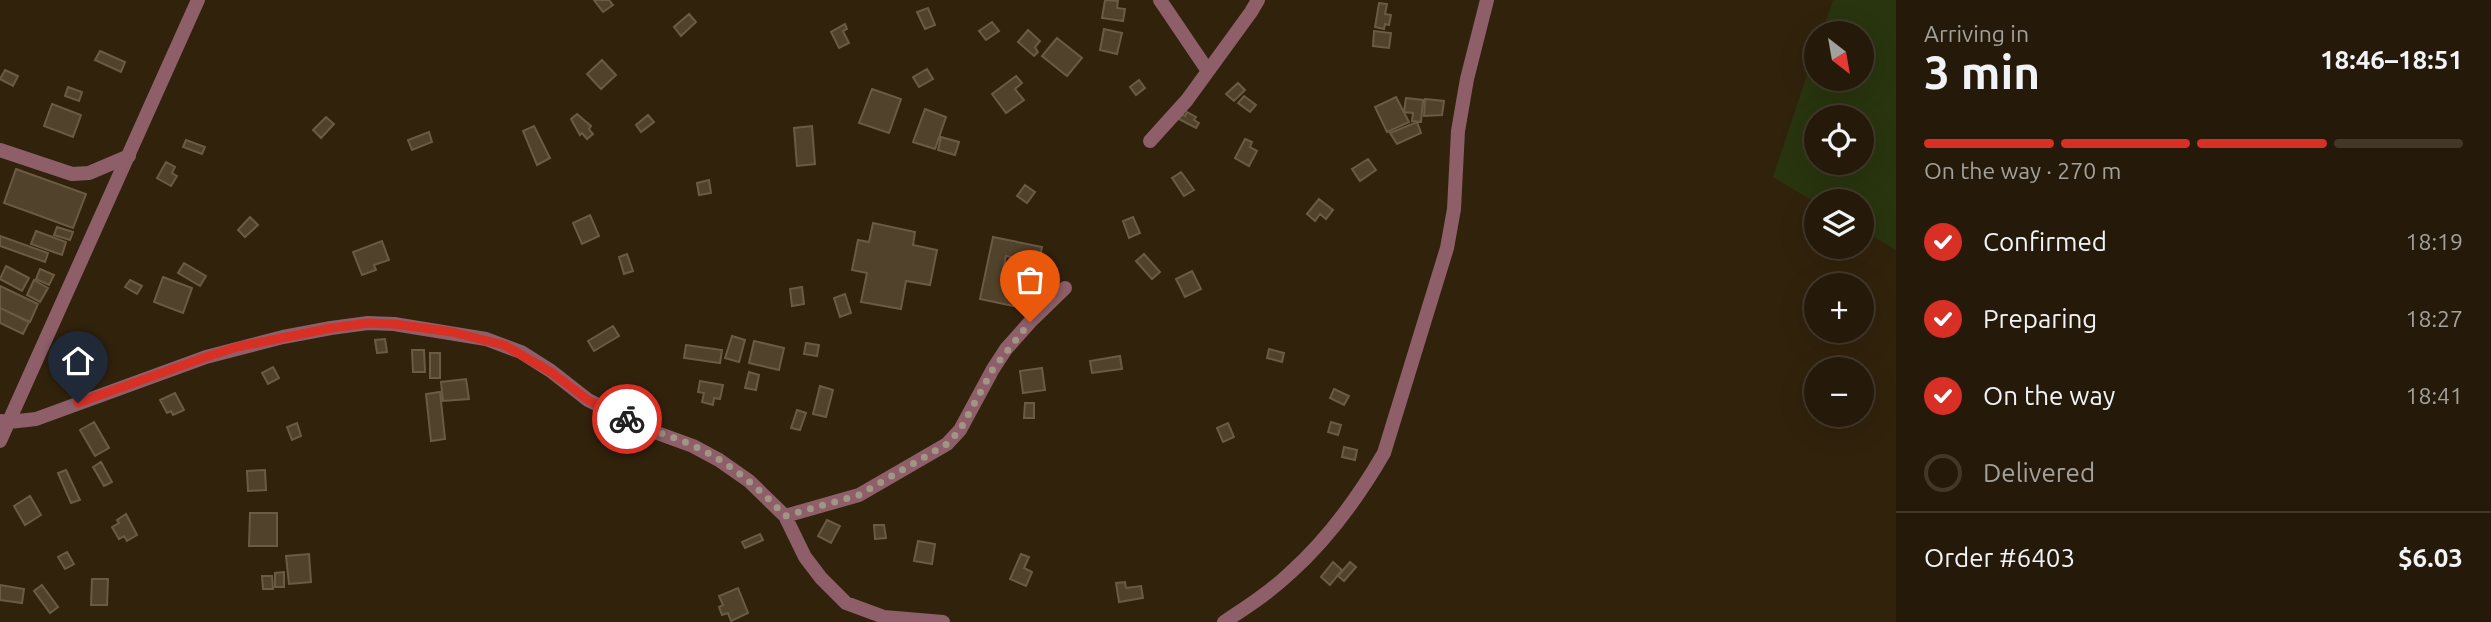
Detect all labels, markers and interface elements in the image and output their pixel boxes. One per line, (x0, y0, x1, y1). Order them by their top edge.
north arrow (1804, 21, 1874, 91)
map controls (1804, 21, 1874, 427)
text: Arriving in (1924, 21, 2029, 46)
text: 18:46–18:51 (2320, 45, 2463, 74)
text: 3 min (1924, 46, 2040, 98)
button: locate (1804, 105, 1874, 175)
text: On the way · 270 m (1924, 158, 2121, 183)
button: layers (1804, 189, 1874, 259)
icon: check (1924, 223, 1962, 261)
text: Confirmed (1983, 227, 2107, 256)
text: 18:19 (2405, 229, 2463, 254)
pin (1000, 250, 1060, 322)
icon: bag (1011, 261, 1049, 299)
button: + (1804, 273, 1874, 343)
icon: check (1924, 300, 1962, 338)
text: Preparing (1983, 304, 2097, 333)
text: 18:27 (2405, 306, 2463, 331)
pin (48, 331, 108, 403)
icon: home (59, 342, 97, 380)
button: − (1804, 357, 1874, 427)
icon: check (1924, 377, 1962, 415)
text: On the way (1983, 381, 2115, 410)
text: 18:41 (2405, 383, 2463, 408)
courier (592, 384, 662, 454)
icon: bike (608, 400, 646, 438)
text: Delivered (1983, 458, 2095, 487)
text: Order #6403 (1924, 543, 2075, 572)
text: $6.03 (2398, 543, 2463, 572)

